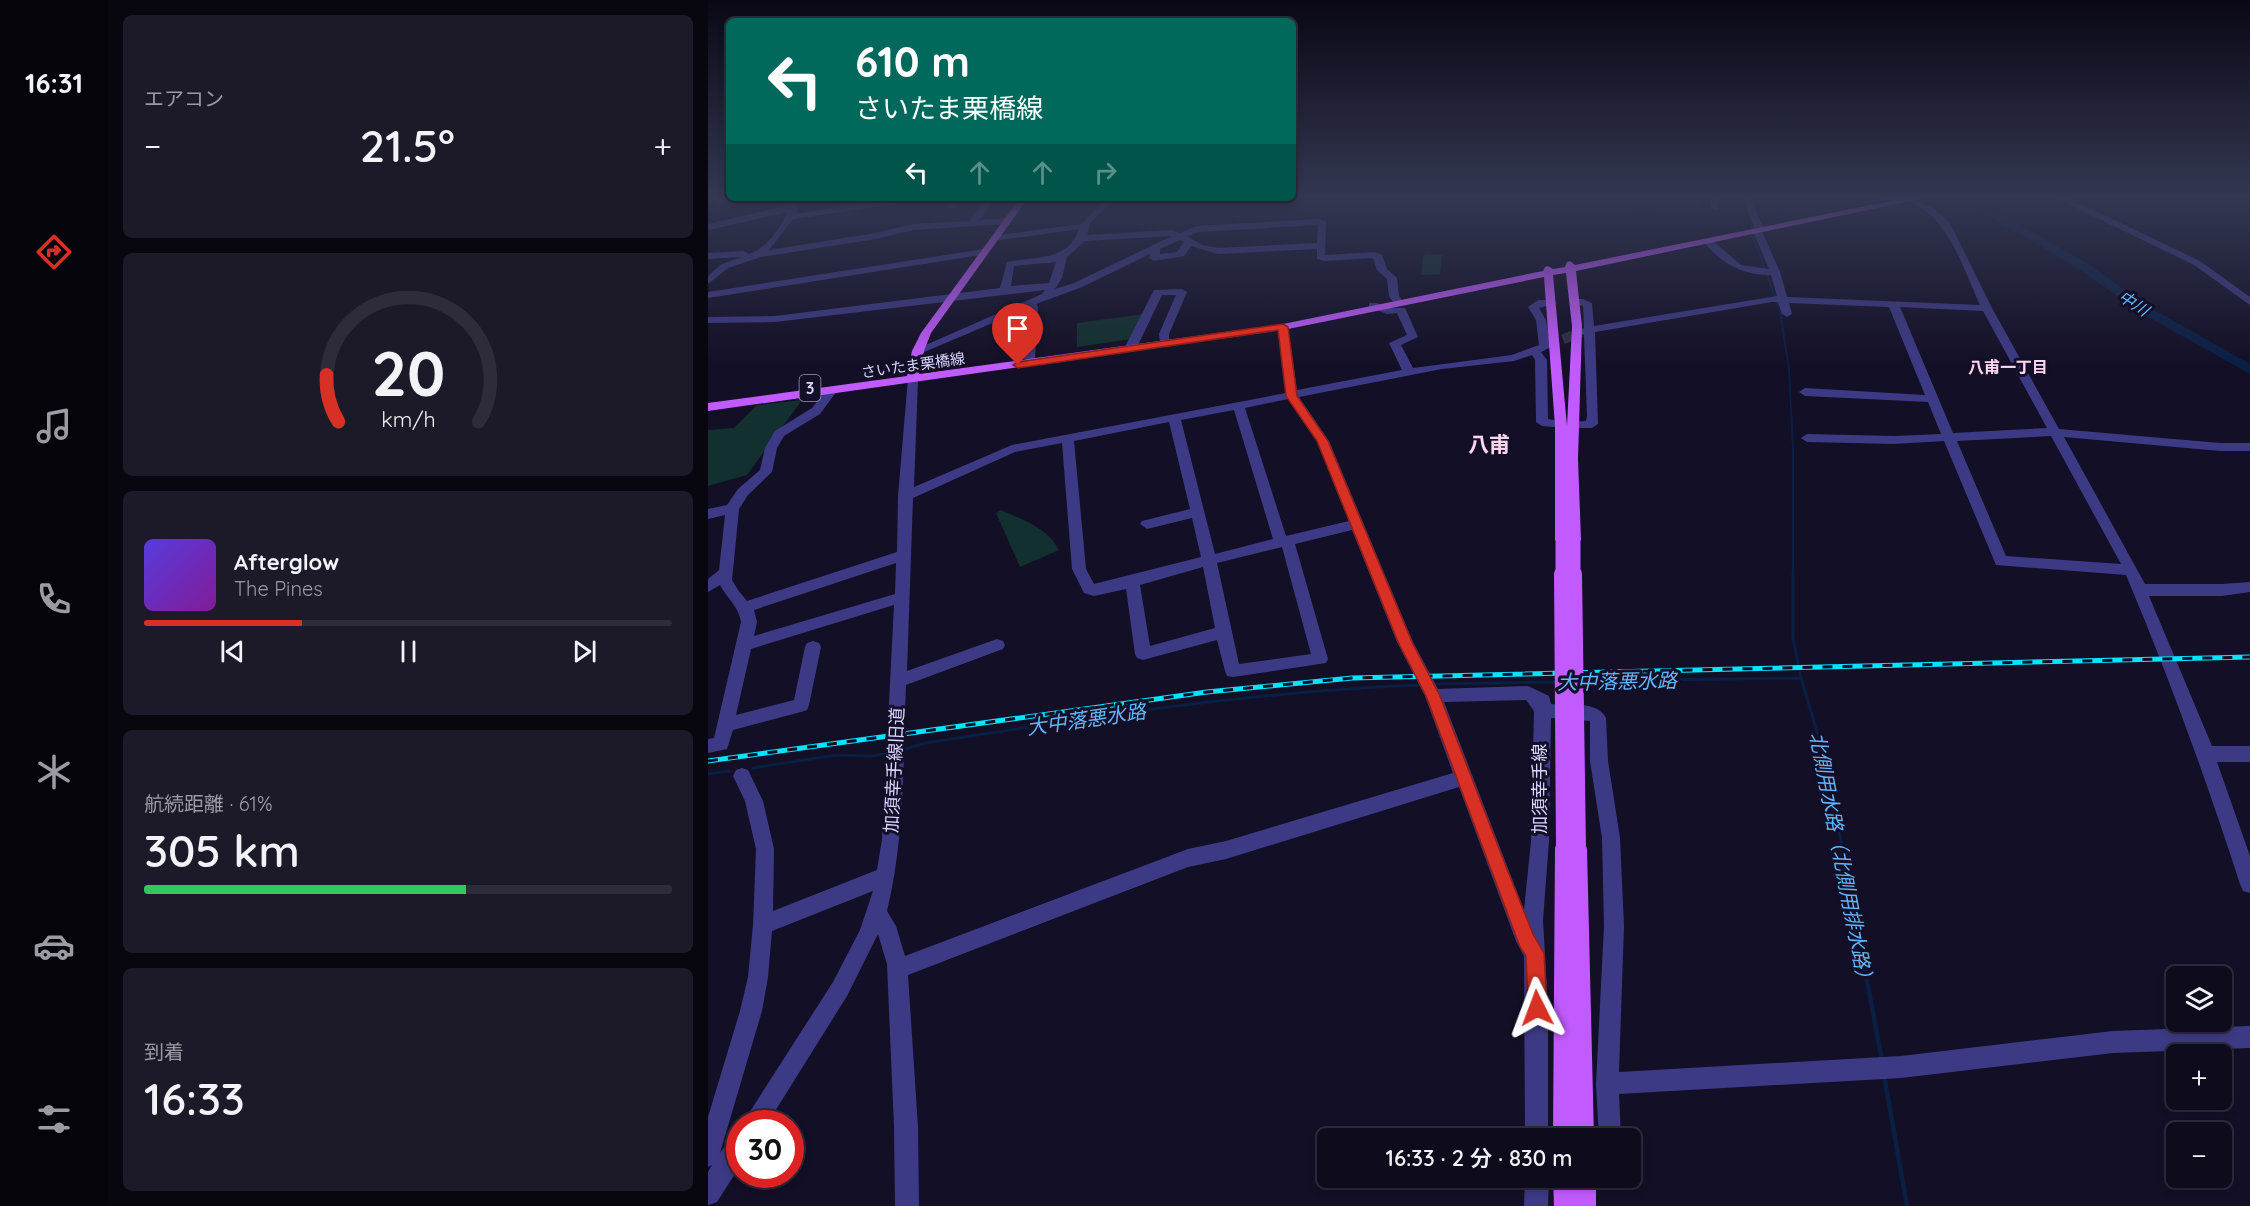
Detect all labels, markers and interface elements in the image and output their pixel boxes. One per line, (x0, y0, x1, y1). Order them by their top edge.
text: 610 m (855, 35, 970, 88)
icon: left (756, 42, 834, 120)
text: 16:31 (25, 66, 83, 100)
text: エアコン (144, 86, 224, 111)
text: さいたま栗橋線 (855, 91, 1043, 125)
text: 21.5° (360, 117, 455, 173)
text: − (144, 125, 161, 166)
text: + (653, 125, 672, 166)
icon: left (900, 156, 933, 189)
icon: ahead (963, 156, 996, 189)
icon: ahead (1026, 156, 1059, 189)
icon: right (1089, 156, 1122, 189)
icon: directions (33, 231, 75, 273)
water label: 中川 (2115, 286, 2155, 321)
pin (992, 303, 1043, 365)
icon: arrive (1001, 312, 1034, 345)
text: 20 (371, 334, 445, 412)
street label: さいたま栗橋線 (860, 348, 966, 382)
district label: 八甫一丁目 (1968, 357, 2048, 377)
road number: 3 (800, 375, 820, 401)
icon: music (33, 405, 75, 447)
text: km/h (381, 406, 435, 432)
district label: 八甫 (1468, 431, 1510, 457)
text: Afterglow (234, 548, 339, 576)
text: The Pines (234, 576, 323, 601)
icon: phone (33, 578, 75, 620)
icon: previous (216, 635, 249, 668)
icon: pause (392, 635, 425, 668)
icon: next (568, 635, 601, 668)
water label: 大中落悪水路 (1557, 667, 1679, 695)
water label: 大中落悪水路 (1025, 698, 1149, 740)
street label: 加須幸手線旧道 (879, 706, 909, 834)
water label: 北側用水路（北側用排水路） (1805, 730, 1879, 990)
street label: 加須幸手線 (1528, 744, 1551, 834)
icon: climate (33, 751, 75, 793)
text: 航続距離 · 61% (144, 791, 272, 816)
text: 305 km (144, 822, 300, 878)
icon: car (33, 925, 75, 967)
map controls (2166, 966, 2232, 1188)
button: layers (2166, 966, 2232, 1032)
position arrow (1505, 976, 1569, 1040)
text: 到着 (144, 1039, 184, 1064)
button: + (2166, 1044, 2232, 1110)
text: 16:33 (144, 1070, 245, 1126)
icon: filters (33, 1098, 75, 1140)
speed limit sign: 30 (726, 1110, 804, 1188)
button: − (2166, 1122, 2232, 1188)
text: 16:33 · 2 分 · 830 m (1385, 1144, 1573, 1172)

